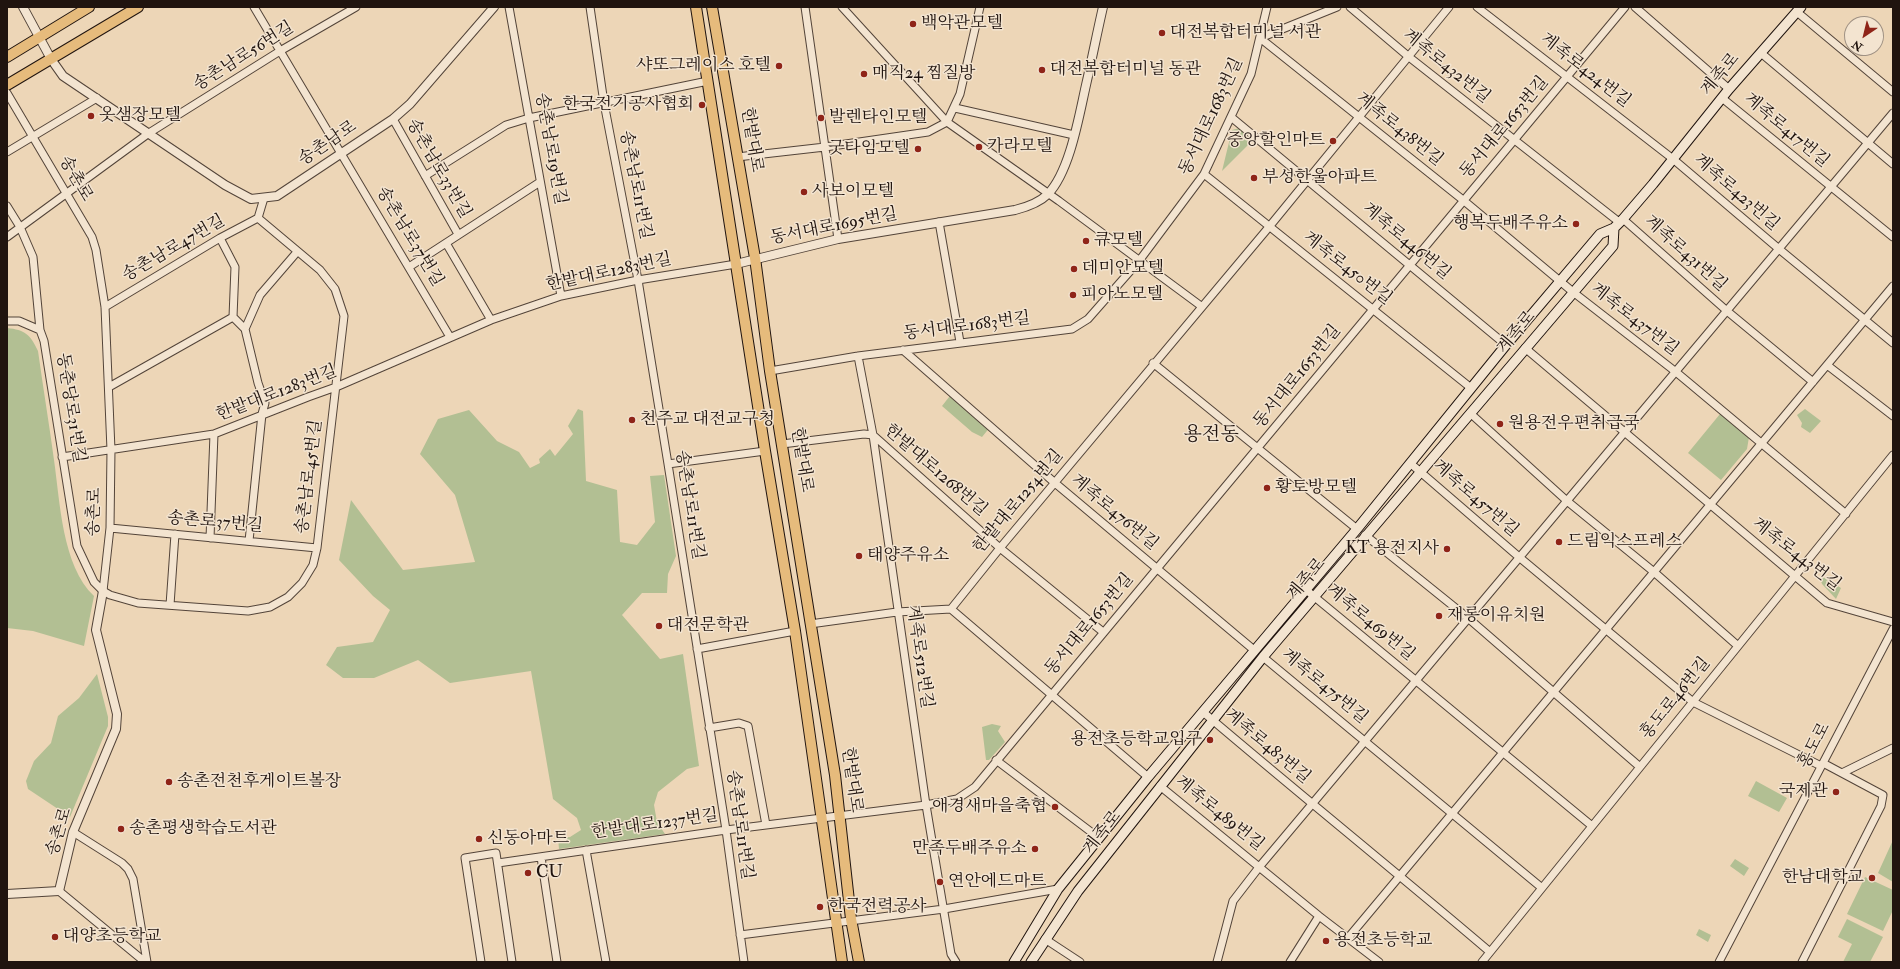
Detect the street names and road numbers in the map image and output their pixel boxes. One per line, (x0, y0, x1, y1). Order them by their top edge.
street label: 송촌남로56번길 (190, 18, 298, 96)
street label: 계족로432번길 (1398, 26, 1494, 108)
street label: 계족로424번길 (1536, 29, 1634, 113)
street label: 계족로 (1697, 50, 1745, 100)
street label: 동서대로1683번길 (1176, 55, 1248, 179)
street label: 동서대로1653번길 (1456, 73, 1554, 183)
street label: 계족로438번길 (1351, 89, 1447, 171)
street label: 계족로417번길 (1739, 89, 1833, 173)
street label: 송촌남로19번길 (530, 91, 570, 207)
street label: 한밭대로 (736, 106, 766, 174)
street label: 송촌남로33번길 (401, 116, 475, 222)
street label: 송촌남로 (295, 117, 361, 171)
street label: 송촌남로11번길 (614, 129, 656, 241)
street label: 계족로423번길 (1689, 150, 1783, 236)
street label: 송촌로 (54, 153, 96, 205)
street label: 송촌남로37번길 (371, 183, 447, 291)
street label: 계족로446번길 (1358, 199, 1454, 285)
street label: 동서대로1695번길 (769, 205, 899, 249)
street label: 송촌남로47번길 (119, 211, 229, 287)
street label: 계족로431번길 (1640, 212, 1730, 296)
street label: 계족로450번길 (1298, 228, 1396, 310)
street label: 한밭대로1283번길 (544, 250, 674, 296)
street label: 계족로437번길 (1586, 279, 1682, 361)
street label: 계족로 (1493, 308, 1541, 358)
street label: 동서대로1683번길 (902, 309, 1032, 345)
street label: 동서대로1653번길 (1250, 321, 1346, 433)
street label: 동춘당로31번길 (51, 352, 89, 464)
street label: 한밭대로1283번길 (214, 362, 340, 426)
street label: 송촌남로45번길 (293, 419, 327, 535)
street label: 한밭대로1268번길 (879, 421, 991, 521)
street label: 한밭대로 (786, 426, 816, 494)
street label: 한밭대로1254번길 (970, 446, 1068, 558)
street label: 송촌남로11번길 (670, 449, 708, 561)
street label: 계족로457번길 (1428, 456, 1522, 542)
street label: 계족로476번길 (1066, 471, 1162, 555)
street label: 송촌로 (84, 487, 106, 537)
street label: 송촌로37번길 (166, 509, 264, 537)
street label: 계족로443번길 (1748, 514, 1844, 596)
street label: 계족로 (1283, 555, 1331, 605)
street label: 동서대로1653번길 (1041, 570, 1139, 680)
street label: 계족로469번길 (1322, 580, 1418, 666)
street label: 계족로512번길 (902, 604, 936, 710)
street label: 계족로475번길 (1277, 645, 1371, 729)
street label: 홍도로46번길 (1637, 654, 1715, 744)
street label: 계족로483번길 (1220, 705, 1314, 789)
street label: 홍도로 (1794, 719, 1836, 773)
street label: 한밭대로 (836, 746, 866, 814)
street label: 송촌남로11번길 (721, 769, 757, 881)
street label: 계족로489번길 (1171, 772, 1267, 856)
street label: 송촌로 (43, 805, 77, 859)
street label: 한밭대로1237번길 (590, 806, 720, 844)
street label: 계족로 (1080, 807, 1126, 859)

